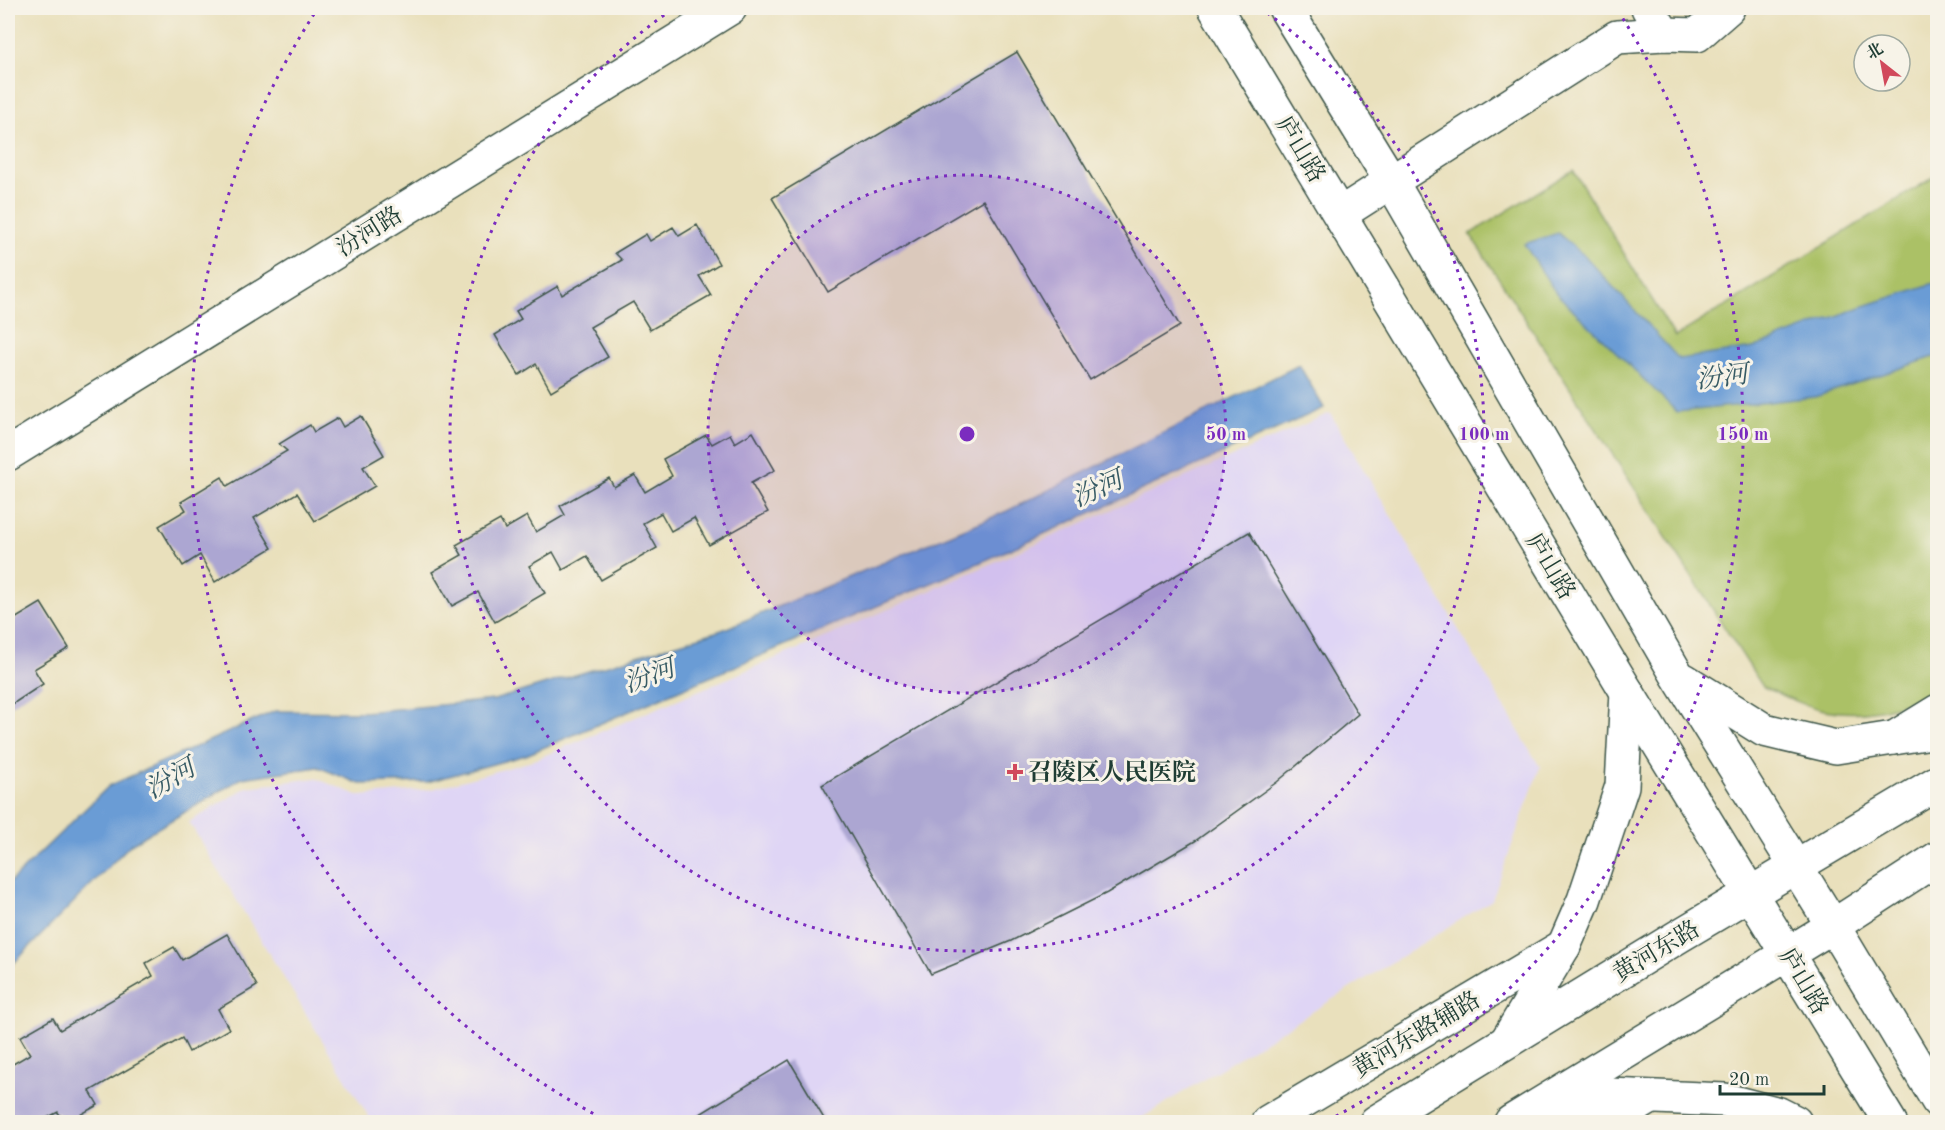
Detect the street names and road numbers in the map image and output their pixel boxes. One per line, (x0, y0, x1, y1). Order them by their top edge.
street label: 庐山路 (1270, 111, 1331, 187)
street label: 汾河路 (332, 201, 407, 262)
street label: 庐山路 (1520, 528, 1581, 604)
street label: 黄河东路 (1608, 915, 1704, 988)
street label: 庐山路 (1773, 943, 1834, 1019)
street label: 黄河东路辅路 (1348, 986, 1485, 1083)

